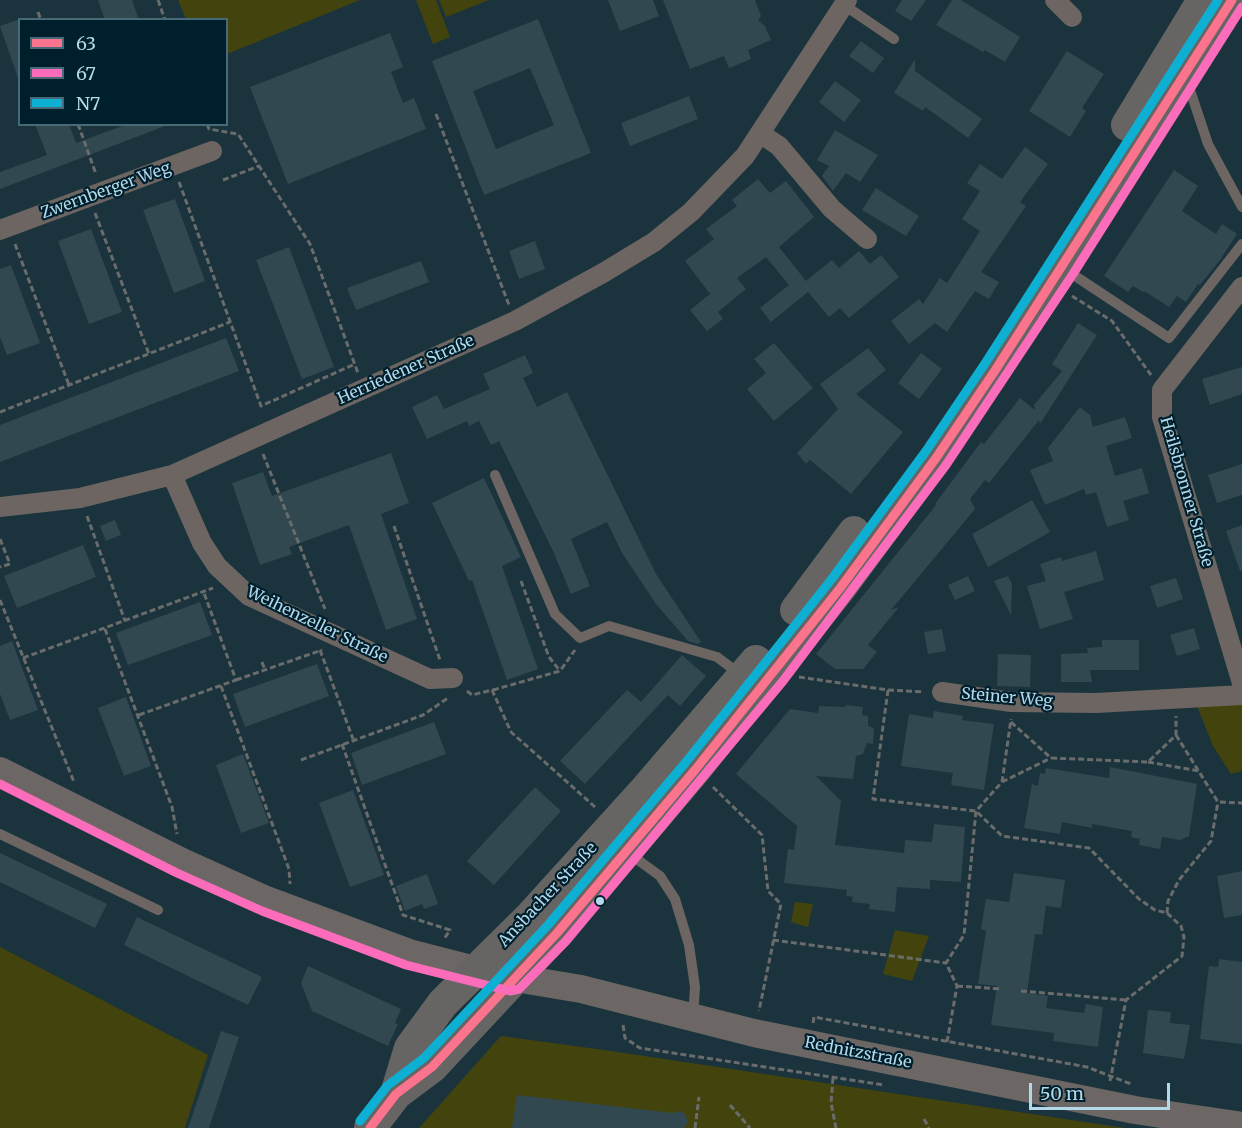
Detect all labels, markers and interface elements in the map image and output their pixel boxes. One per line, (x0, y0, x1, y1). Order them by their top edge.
legend (18, 18, 228, 126)
text: 63 (76, 32, 96, 55)
text: 67 (76, 62, 96, 85)
text: N7 (76, 92, 100, 115)
street label: Zwernberger Weg (39, 159, 173, 223)
street label: Herriedener Straße (335, 331, 477, 409)
street label: Heilsbronner Straße (1155, 415, 1217, 569)
street label: Weihenzeller Straße (243, 582, 391, 668)
street label: Steiner Weg (960, 684, 1054, 712)
street label: Ansbacher Straße (495, 839, 601, 951)
unlabelled marker (594, 895, 606, 907)
street label: Rednitzstraße (803, 1033, 913, 1073)
scale bar (1032, 1071, 1173, 1109)
text: 50 m (1040, 1082, 1084, 1105)

